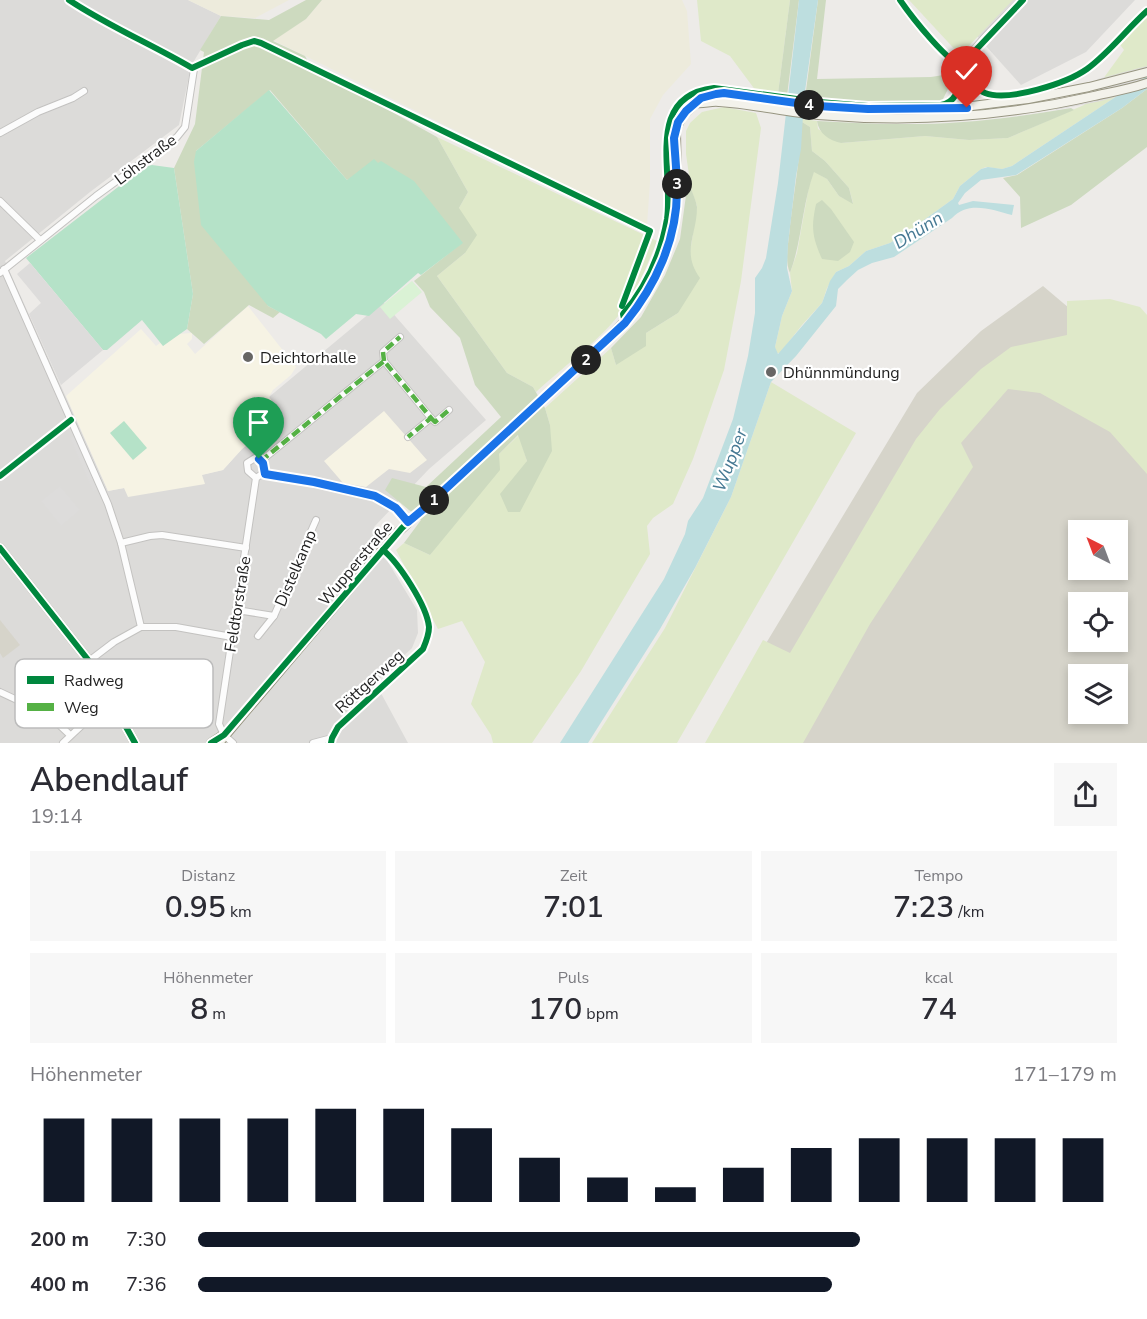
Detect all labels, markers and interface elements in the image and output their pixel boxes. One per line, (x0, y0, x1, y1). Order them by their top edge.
pin (941, 46, 992, 108)
icon: check (950, 55, 983, 88)
pin: 4 (794, 90, 824, 120)
text: 4 (804, 94, 814, 116)
street label: Löhstraße (110, 129, 181, 190)
pin: 3 (662, 169, 692, 199)
text: 3 (672, 173, 682, 195)
water label: Dhünn (889, 205, 947, 255)
pin: 2 (571, 345, 601, 375)
place label: Deichtorhalle (260, 347, 356, 369)
text: 2 (581, 349, 591, 371)
marker: Deichtorhalle (241, 350, 255, 364)
place label: Dhünnmündung (783, 362, 900, 384)
marker: Dhünnmündung (764, 365, 778, 379)
pin (233, 397, 284, 459)
icon: arrive (242, 406, 275, 439)
water label: Wupper (707, 424, 753, 495)
pin: 1 (419, 485, 449, 515)
text: 1 (429, 489, 439, 511)
street label: Wupperstraße (314, 517, 398, 611)
north arrow (1068, 520, 1128, 580)
map controls (1068, 520, 1128, 724)
street label: Distelkamp (270, 527, 322, 610)
street label: Feldtorstraße (220, 555, 256, 654)
button: locate (1068, 592, 1128, 652)
street label: Röttgerweg (331, 645, 409, 719)
legend (15, 659, 213, 728)
button: layers (1068, 664, 1128, 724)
text: Radweg (64, 670, 124, 692)
text: Weg (64, 697, 99, 719)
text: Abendlauf (30, 758, 188, 803)
button: share (1054, 763, 1117, 826)
text: 19:14 (30, 803, 83, 830)
text: Distanz (181, 865, 235, 887)
text: Zeit (560, 865, 587, 887)
text: Tempo (914, 865, 963, 887)
text: 0.95 (165, 887, 226, 928)
text: 7:01 (543, 887, 604, 928)
text: 7:23 (893, 887, 954, 928)
text: km (226, 901, 252, 923)
text: /km (954, 901, 985, 923)
text: Höhenmeter (163, 967, 253, 989)
text: Puls (558, 967, 589, 989)
text: kcal (925, 967, 953, 989)
text: 8 (190, 989, 208, 1030)
text: 170 (528, 989, 582, 1030)
text: 74 (921, 989, 957, 1030)
text: m (208, 1003, 226, 1025)
text: bpm (582, 1003, 619, 1025)
text: Höhenmeter (30, 1061, 142, 1088)
text: 171–179 m (1013, 1061, 1117, 1088)
text: 200 m (30, 1226, 89, 1253)
text: 7:30 (126, 1226, 167, 1253)
text: 400 m (30, 1271, 89, 1298)
text: 7:36 (126, 1271, 167, 1298)

